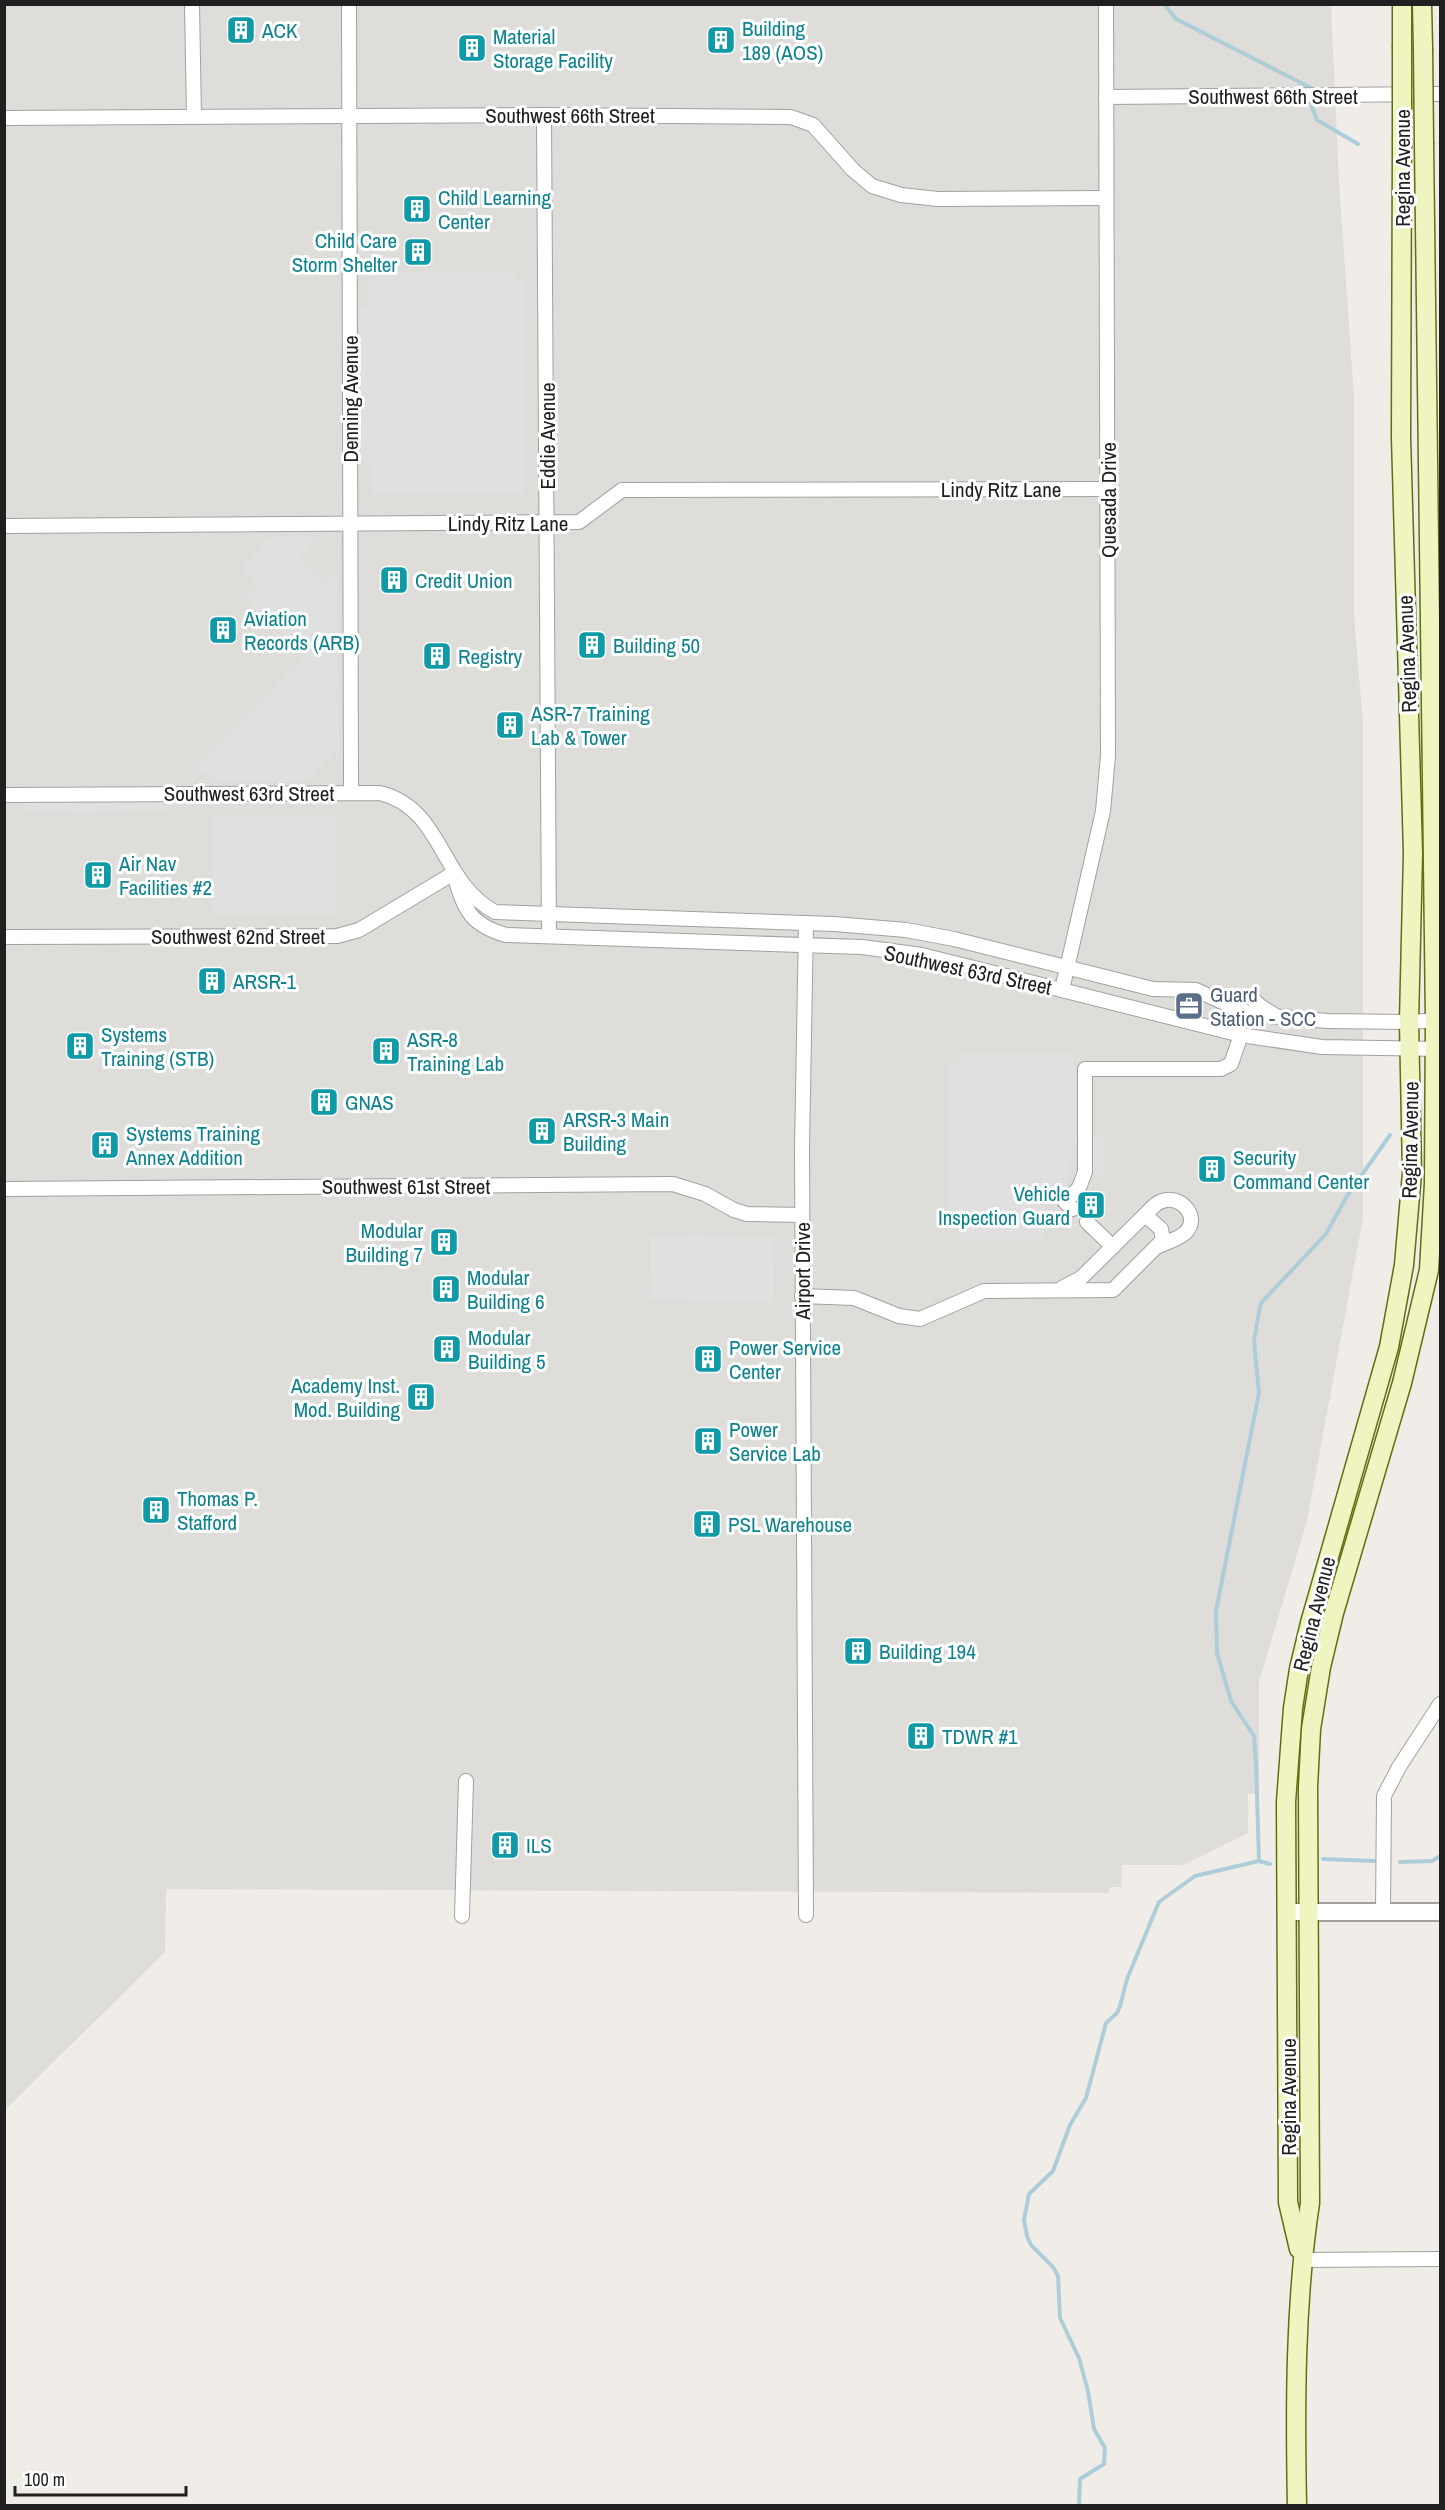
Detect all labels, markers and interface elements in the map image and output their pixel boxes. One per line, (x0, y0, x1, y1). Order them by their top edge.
building icon: ACK (225, 14, 257, 46)
place label: Building 189 (AOS) (742, 14, 823, 67)
place label: ACK (261, 16, 298, 45)
place label: Material Storage Facility (493, 22, 613, 75)
building icon: Building 189 (AOS) (705, 24, 737, 56)
building icon: Material Storage Facility (456, 32, 488, 64)
street label: Southwest 66th Street (1188, 82, 1358, 111)
street label: Southwest 66th Street (485, 101, 655, 130)
street label: Regina Avenue (1388, 109, 1417, 227)
place label: Child Learning Center (438, 183, 551, 236)
building icon: Child Learning Center (401, 193, 433, 225)
place label: Child Care Storm Shelter (292, 226, 397, 279)
building icon: Child Care Storm Shelter (402, 236, 434, 268)
street label: Denning Avenue (336, 335, 365, 463)
street label: Eddie Avenue (533, 383, 562, 489)
street label: Quesada Drive (1094, 442, 1123, 558)
street label: Lindy Ritz Lane (941, 475, 1061, 504)
street label: Lindy Ritz Lane (448, 509, 568, 538)
building icon: Credit Union (378, 564, 410, 596)
place label: Credit Union (415, 566, 513, 595)
street label: Regina Avenue (1390, 595, 1424, 713)
place label: Aviation Records (ARB) (243, 604, 360, 657)
building icon: Aviation Records (ARB) (207, 614, 239, 646)
building icon: Building 50 (576, 629, 608, 661)
place label: Building 50 (613, 631, 700, 660)
building icon: Registry (421, 640, 453, 672)
place label: Registry (458, 642, 523, 671)
place label: ASR-7 Training Lab & Tower (530, 699, 650, 752)
building icon: ASR-7 Training Lab & Tower (494, 709, 526, 741)
street label: Southwest 63rd Street (164, 779, 334, 808)
place label: Air Nav Facilities #2 (118, 849, 212, 902)
building icon: Air Nav Facilities #2 (82, 859, 114, 891)
street label: Southwest 62nd Street (151, 922, 325, 951)
street label: Southwest 63rd Street (882, 938, 1055, 1002)
building icon: ARSR-1 (196, 965, 228, 997)
place label: ARSR-1 (232, 967, 297, 996)
place label: Guard Station - SCC (1210, 980, 1316, 1033)
office icon: Guard Station - SCC (1173, 990, 1205, 1022)
place label: Systems Training (STB) (101, 1020, 214, 1073)
place label: ASR-8 Training Lab (406, 1025, 504, 1078)
building icon: Systems Training (STB) (64, 1030, 96, 1062)
building icon: ASR-8 Training Lab (370, 1035, 402, 1067)
street label: Regina Avenue (1394, 1081, 1426, 1199)
building icon: GNAS (308, 1086, 340, 1118)
place label: GNAS (345, 1088, 394, 1117)
place label: ARSR-3 Main Building (562, 1105, 669, 1158)
building icon: ARSR-3 Main Building (526, 1115, 558, 1147)
place label: Systems Training Annex Addition (125, 1119, 260, 1172)
building icon: Systems Training Annex Addition (89, 1129, 121, 1161)
place label: Security Command Center (1233, 1143, 1369, 1196)
building icon: Security Command Center (1196, 1153, 1228, 1185)
street label: Southwest 61st Street (322, 1172, 490, 1201)
place label: Vehicle Inspection Guard (938, 1179, 1070, 1232)
building icon: Vehicle Inspection Guard (1075, 1189, 1107, 1221)
place label: Modular Building 7 (345, 1216, 423, 1269)
street label: Airport Drive (788, 1222, 817, 1321)
building icon: Modular Building 7 (428, 1226, 460, 1258)
place label: Modular Building 6 (467, 1263, 545, 1316)
building icon: Modular Building 6 (430, 1273, 462, 1305)
place label: Modular Building 5 (468, 1323, 546, 1376)
building icon: Modular Building 5 (431, 1333, 463, 1365)
place label: Power Service Center (729, 1333, 841, 1386)
building icon: Power Service Center (692, 1343, 724, 1375)
place label: Academy Inst. Mod. Building (290, 1371, 400, 1424)
building icon: Academy Inst. Mod. Building (405, 1381, 437, 1413)
place label: Power Service Lab (729, 1415, 821, 1468)
building icon: Power Service Lab (692, 1425, 724, 1457)
place label: Thomas P. Stafford (177, 1484, 258, 1537)
building icon: Thomas P. Stafford (140, 1494, 172, 1526)
building icon: PSL Warehouse (691, 1508, 723, 1540)
place label: PSL Warehouse (728, 1510, 852, 1539)
street label: Regina Avenue (1286, 1553, 1342, 1675)
building icon: Building 194 (842, 1635, 874, 1667)
place label: Building 194 (879, 1637, 976, 1666)
building icon: TDWR #1 (905, 1720, 937, 1752)
place label: TDWR #1 (942, 1722, 1018, 1751)
building icon: ILS (489, 1829, 521, 1861)
place label: ILS (526, 1831, 552, 1860)
street label: Regina Avenue (1274, 2038, 1303, 2156)
scale bar (15, 2459, 186, 2497)
text: 100 m (24, 2467, 65, 2492)

